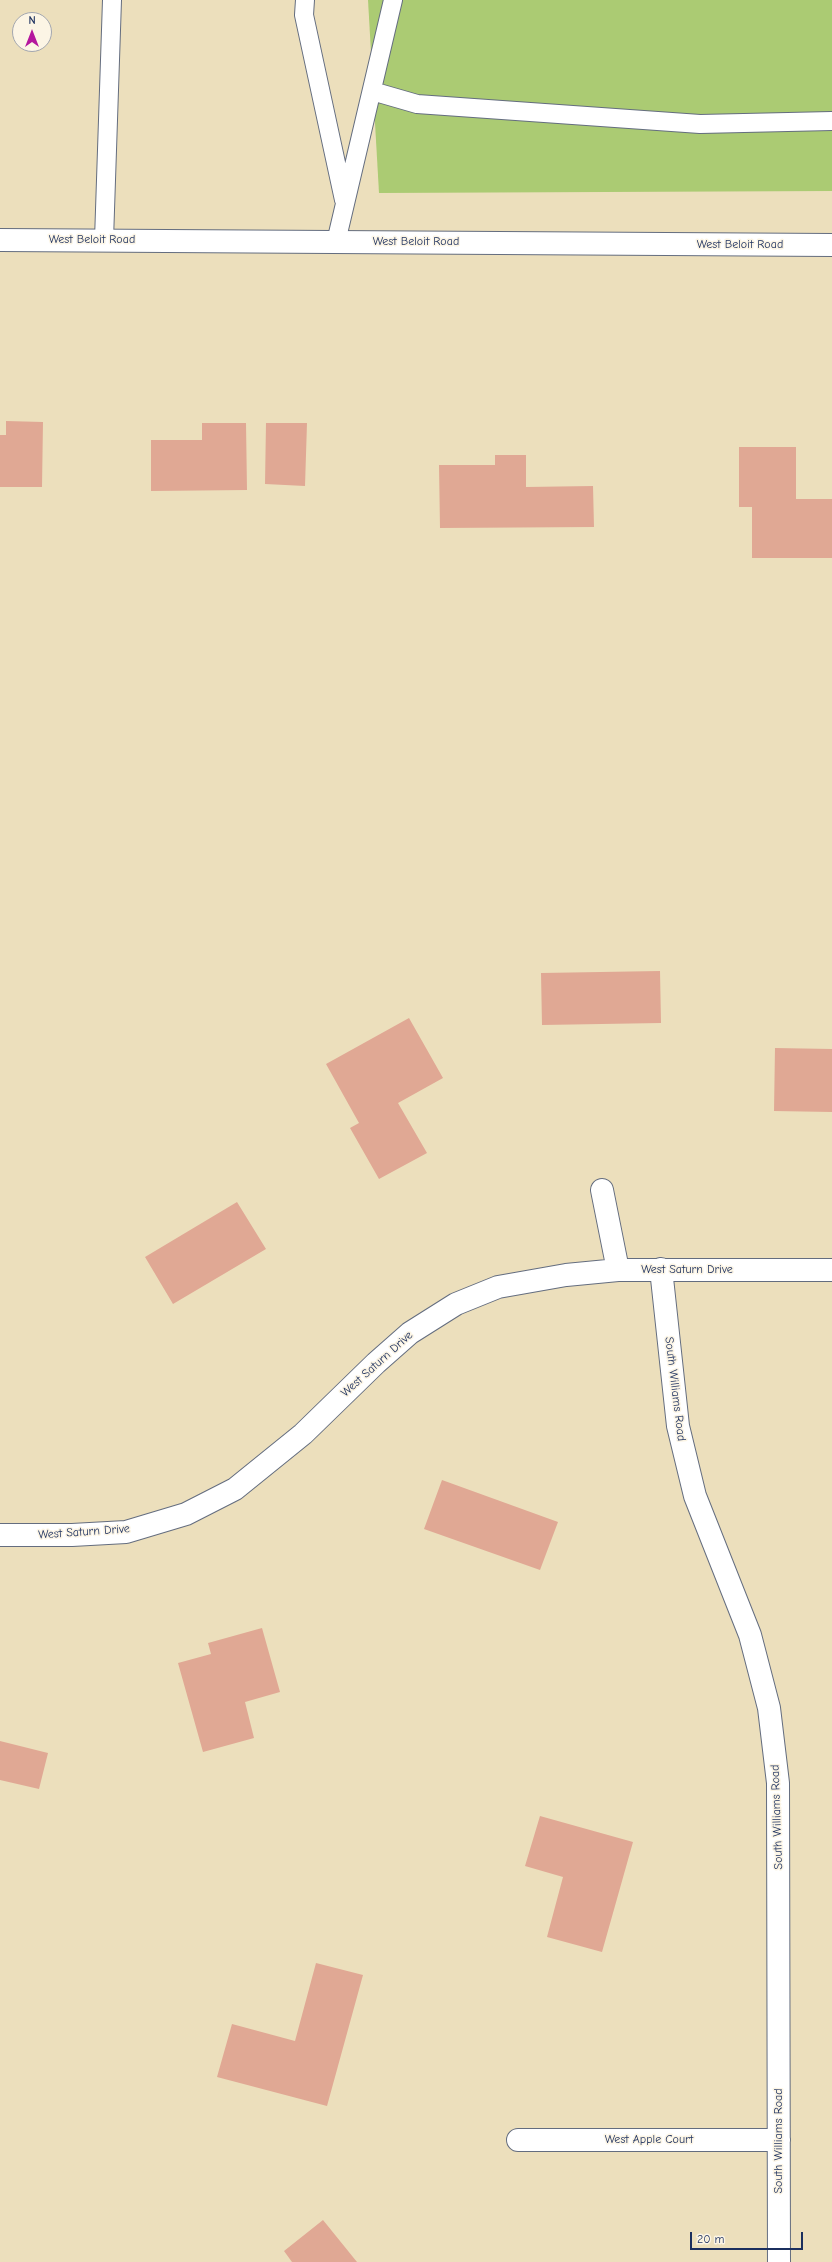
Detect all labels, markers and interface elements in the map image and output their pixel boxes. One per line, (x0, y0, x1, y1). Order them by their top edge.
north arrow (12, 12, 52, 52)
text: N (28, 14, 36, 27)
street label: West Beloit Road (49, 233, 135, 247)
street label: West Beloit Road (373, 235, 459, 249)
street label: West Beloit Road (697, 238, 783, 252)
street label: West Saturn Drive (641, 1263, 733, 1277)
street label: West Saturn Drive (338, 1328, 416, 1400)
street label: South Williams Road (661, 1336, 689, 1442)
street label: West Saturn Drive (38, 1522, 130, 1542)
street label: South Williams Road (768, 1764, 786, 1870)
street label: South Williams Road (772, 2088, 786, 2194)
street label: West Apple Court (605, 2133, 693, 2147)
scale bar (692, 2224, 805, 2250)
text: 20 m (697, 2232, 725, 2246)

